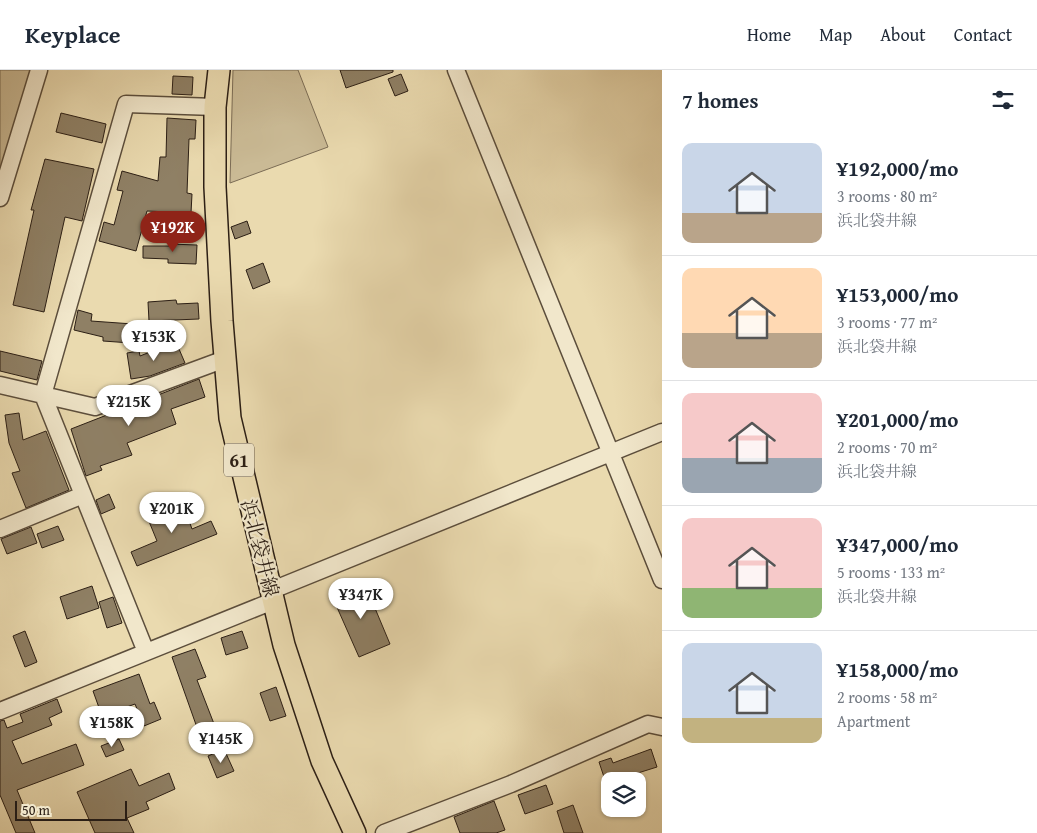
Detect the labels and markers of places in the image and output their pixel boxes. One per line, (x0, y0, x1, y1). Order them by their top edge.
pin: ¥192K (138, 210, 208, 253)
pin: ¥153K (119, 320, 189, 362)
pin: ¥215K (94, 384, 164, 427)
pin: ¥201K (137, 492, 207, 534)
pin: ¥347K (326, 578, 396, 620)
pin: ¥158K (77, 706, 147, 748)
pin: ¥145K (186, 722, 256, 764)

